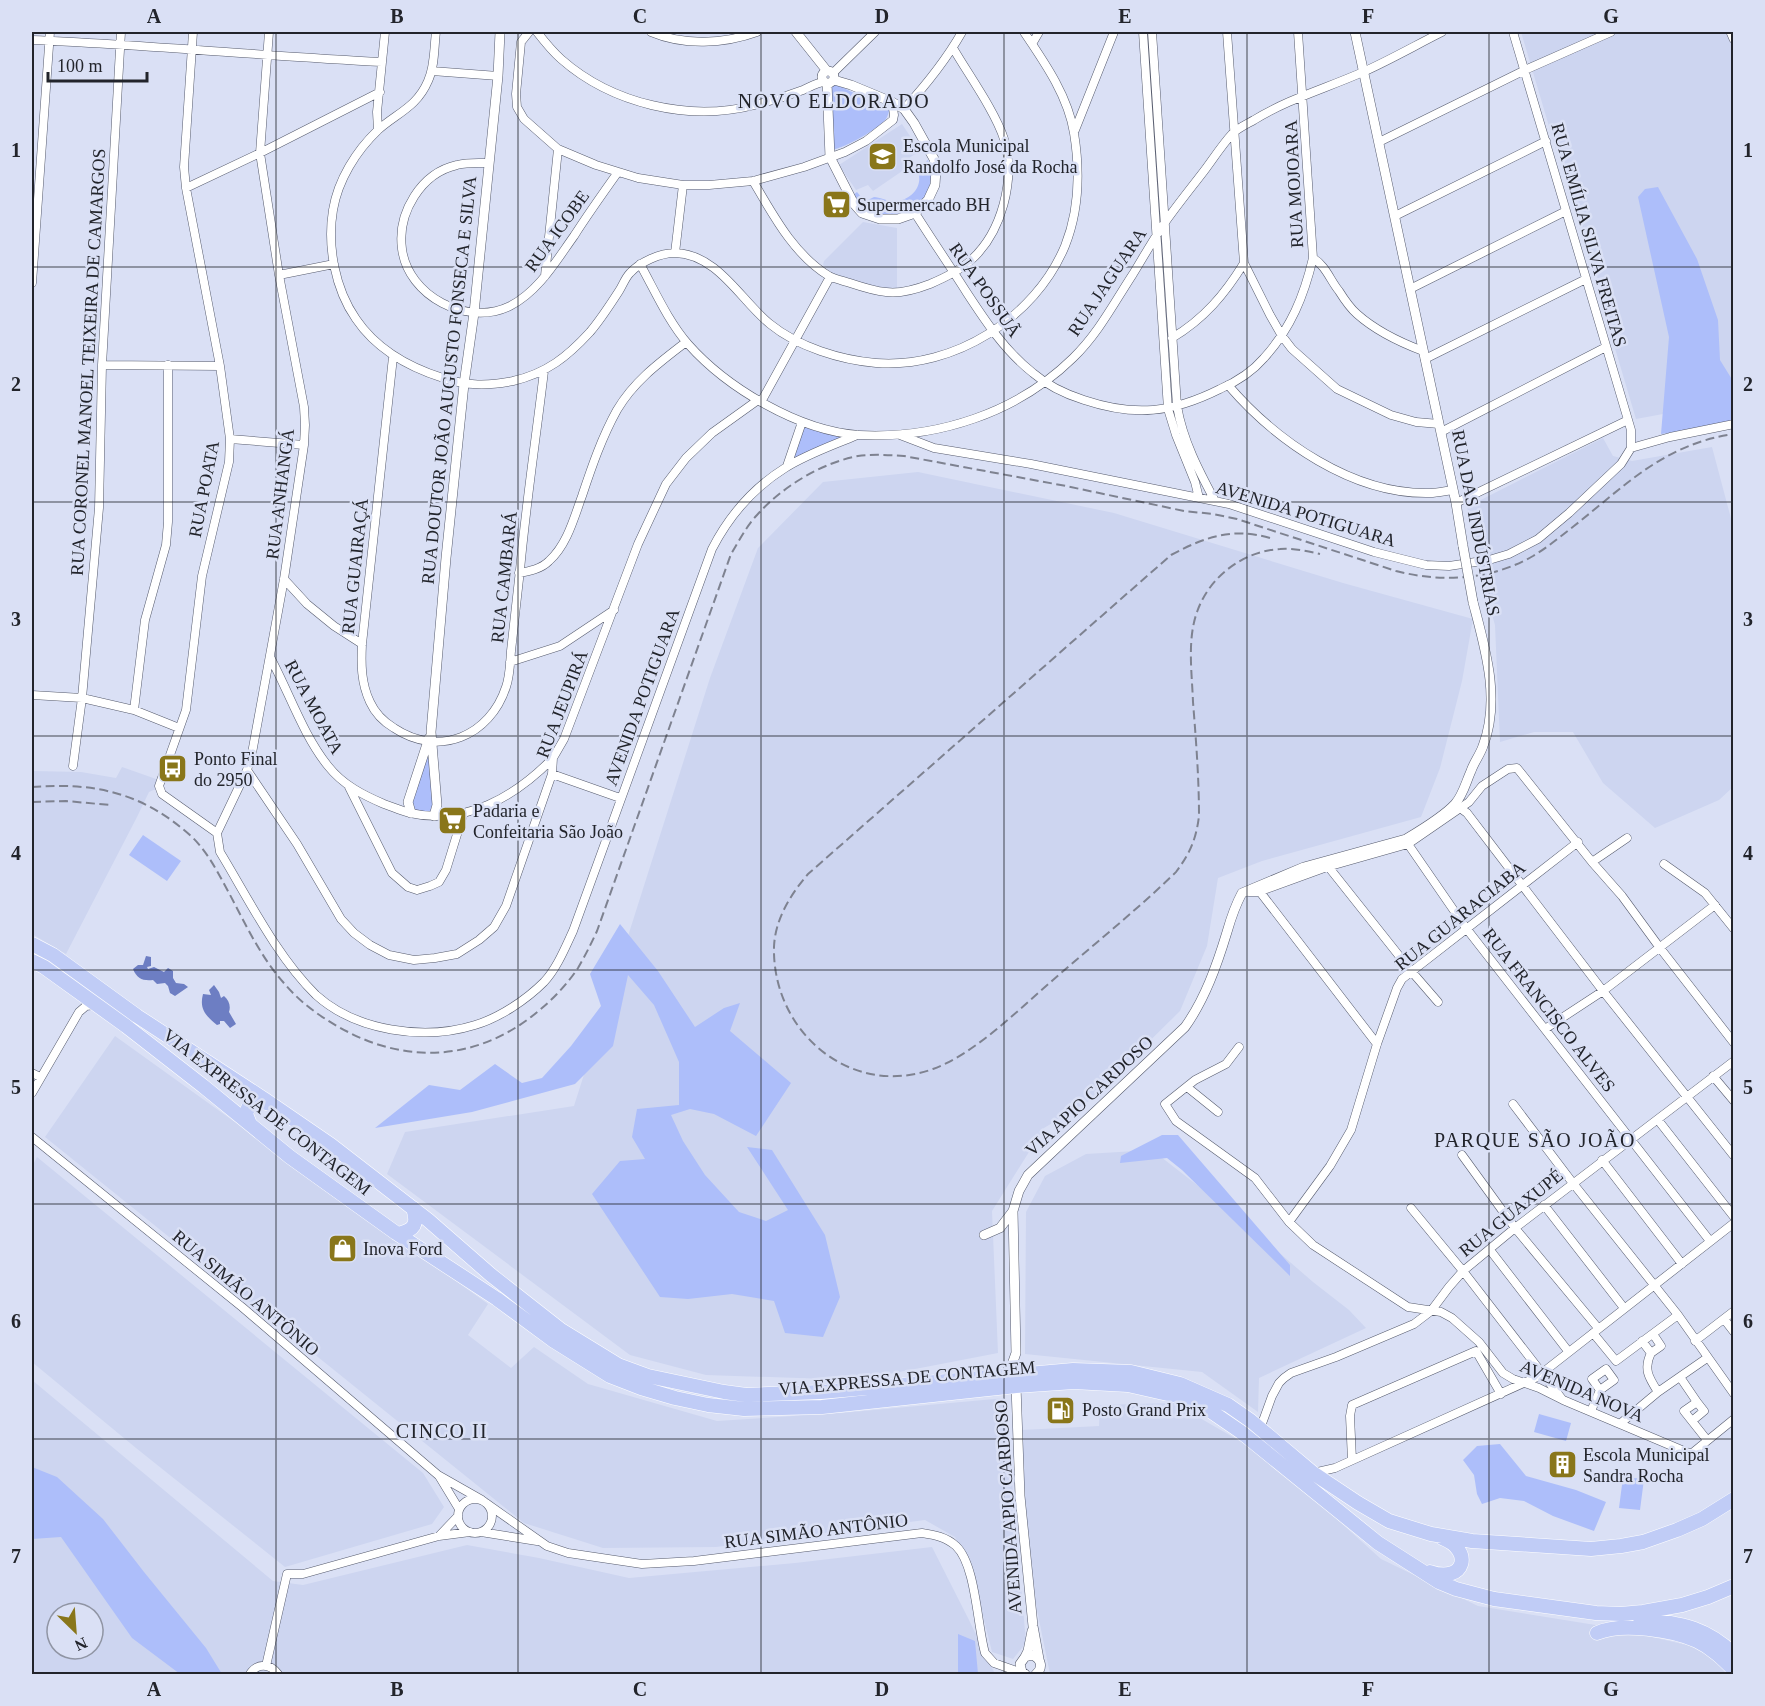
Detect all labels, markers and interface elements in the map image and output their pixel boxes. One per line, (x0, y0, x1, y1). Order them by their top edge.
text: A (147, 5, 162, 27)
text: B (390, 5, 404, 27)
text: C (633, 5, 647, 27)
text: D (875, 5, 889, 27)
text: E (1118, 5, 1132, 27)
text: F (1362, 5, 1374, 27)
text: G (1603, 5, 1619, 27)
scale bar (48, 45, 147, 83)
text: 100 m (57, 56, 103, 76)
district label: NOVO ELDORADO (738, 90, 930, 112)
street label: RUA MOJOARA (1281, 119, 1307, 249)
street label: RUA EMÍLIA SILVA FREITAS (1547, 120, 1632, 349)
place label: Escola Municipal Randolfo José da Rocha (903, 136, 1077, 177)
text: 1 (11, 139, 21, 161)
text: 1 (1743, 139, 1753, 161)
school or university icon: Escola Municipal Randolfo José da Rocha (866, 140, 898, 172)
street label: RUA CORONEL MANOEL TEIXEIRA DE CAMARGOS (67, 148, 109, 576)
street label: RUA DOUTOR JOÃO AUGUSTO FONSECA E SILVA (417, 175, 480, 585)
street label: RUA ICOBE (521, 186, 593, 276)
supermarket icon: Supermercado BH (820, 189, 852, 221)
place label: Supermercado BH (857, 195, 990, 215)
street label: RUA JAGUARA (1064, 224, 1150, 340)
street label: RUA POSSUÃ (945, 238, 1026, 341)
text: 2 (11, 373, 21, 395)
text: 2 (1743, 373, 1753, 395)
street label: RUA ANHANGÁ (261, 427, 298, 560)
street label: RUA DAS INDÚSTRIAS (1448, 428, 1505, 618)
street label: RUA POATA (185, 439, 223, 539)
street label: AVENIDA POTIGUARA (1214, 477, 1398, 551)
street label: RUA GUAIRAÇÁ (337, 497, 372, 635)
street label: RUA CAMBARÁ (486, 510, 521, 644)
street label: AVENIDA POTIGUARA (601, 606, 683, 788)
text: 3 (11, 608, 21, 630)
text: 3 (1743, 608, 1753, 630)
street label: RUA JEUPIRÁ (531, 647, 592, 761)
street label: RUA MOATA (281, 656, 347, 758)
place label: Ponto Final do 2950 (194, 749, 278, 790)
bus stop icon: Ponto Final do 2950 (157, 753, 189, 785)
place label: Padaria e Confeitaria São João (473, 801, 623, 842)
supermarket icon: Padaria e Confeitaria São João (436, 805, 468, 837)
text: 4 (11, 842, 21, 864)
text: 4 (1743, 842, 1753, 864)
street label: RUA GUARACIABA (1391, 857, 1529, 975)
street label: RUA FRANCISCO ALVES (1479, 924, 1619, 1096)
street label: VIA EXPRESSA DE CONTAGEM (159, 1025, 375, 1199)
street label: VIA APIO CARDOSO (1021, 1032, 1157, 1160)
text: 5 (11, 1076, 21, 1098)
text: 5 (1743, 1076, 1753, 1098)
district label: PARQUE SÃO JOÃO (1434, 1128, 1636, 1151)
street label: RUA GUAXUPÉ (1455, 1164, 1567, 1261)
street label: RUA SIMÃO ANTÔNIO (169, 1225, 324, 1360)
shop icon: Inova Ford (326, 1233, 358, 1265)
place label: Inova Ford (363, 1239, 443, 1259)
text: 6 (11, 1310, 21, 1332)
text: 6 (1743, 1310, 1753, 1332)
street label: AVENIDA NOVA (1517, 1356, 1647, 1426)
street label: VIA EXPRESSA DE CONTAGEM (778, 1357, 1036, 1399)
fuel station icon: Posto Grand Prix (1045, 1394, 1077, 1426)
street label: AVENIDA APIO CARDOSO (991, 1399, 1025, 1615)
place label: Posto Grand Prix (1082, 1400, 1206, 1420)
district label: CINCO II (396, 1420, 488, 1442)
place label: Escola Municipal Sandra Rocha (1583, 1445, 1709, 1486)
building icon: Escola Municipal Sandra Rocha (1546, 1449, 1578, 1481)
street label: RUA SIMÃO ANTÔNIO (723, 1509, 909, 1552)
text: 7 (11, 1545, 21, 1567)
text: 7 (1743, 1545, 1753, 1567)
north arrow (45, 1601, 105, 1661)
text: N (72, 1634, 90, 1654)
text: A (147, 1678, 162, 1700)
text: B (390, 1678, 404, 1700)
text: C (633, 1678, 647, 1700)
text: D (875, 1678, 889, 1700)
text: E (1118, 1678, 1132, 1700)
text: F (1362, 1678, 1374, 1700)
text: G (1603, 1678, 1619, 1700)

